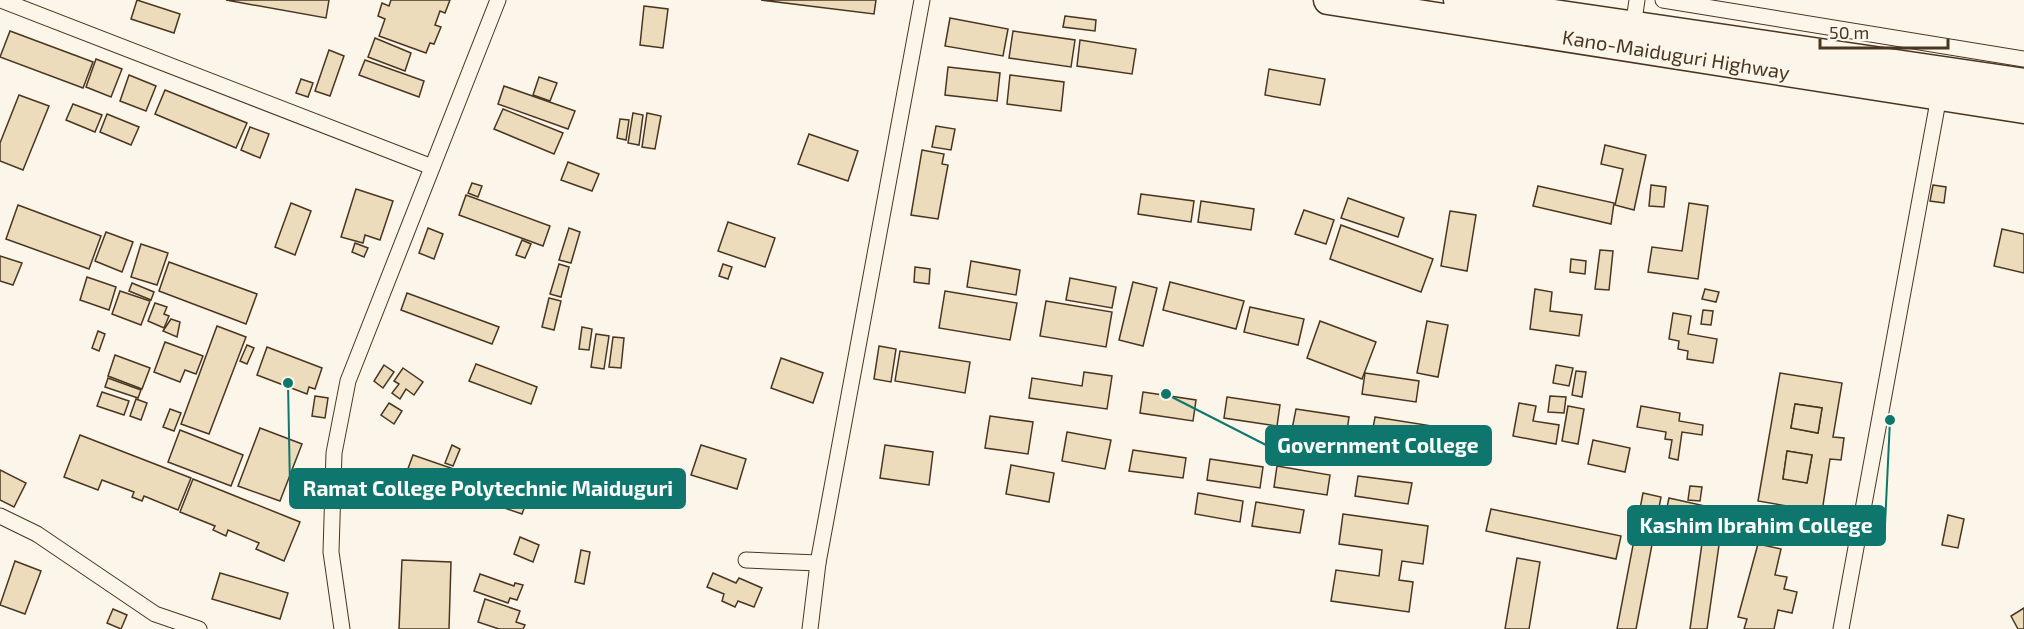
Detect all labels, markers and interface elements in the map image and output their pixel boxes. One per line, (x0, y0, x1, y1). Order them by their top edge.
scale bar (1820, 12, 1948, 50)
text: 50 m (1829, 21, 1869, 43)
street label: Kano-Maiduguri Highway (1561, 24, 1792, 84)
callout: Government College (1266, 426, 1491, 465)
text: Government College (1277, 432, 1479, 457)
callout: Ramat College Polytechnic Maiduguri (290, 469, 685, 508)
text: Ramat College Polytechnic Maiduguri (303, 475, 673, 501)
callout: Kashim Ibrahim College (1628, 506, 1885, 545)
text: Kashim Ibrahim College (1639, 512, 1873, 537)

